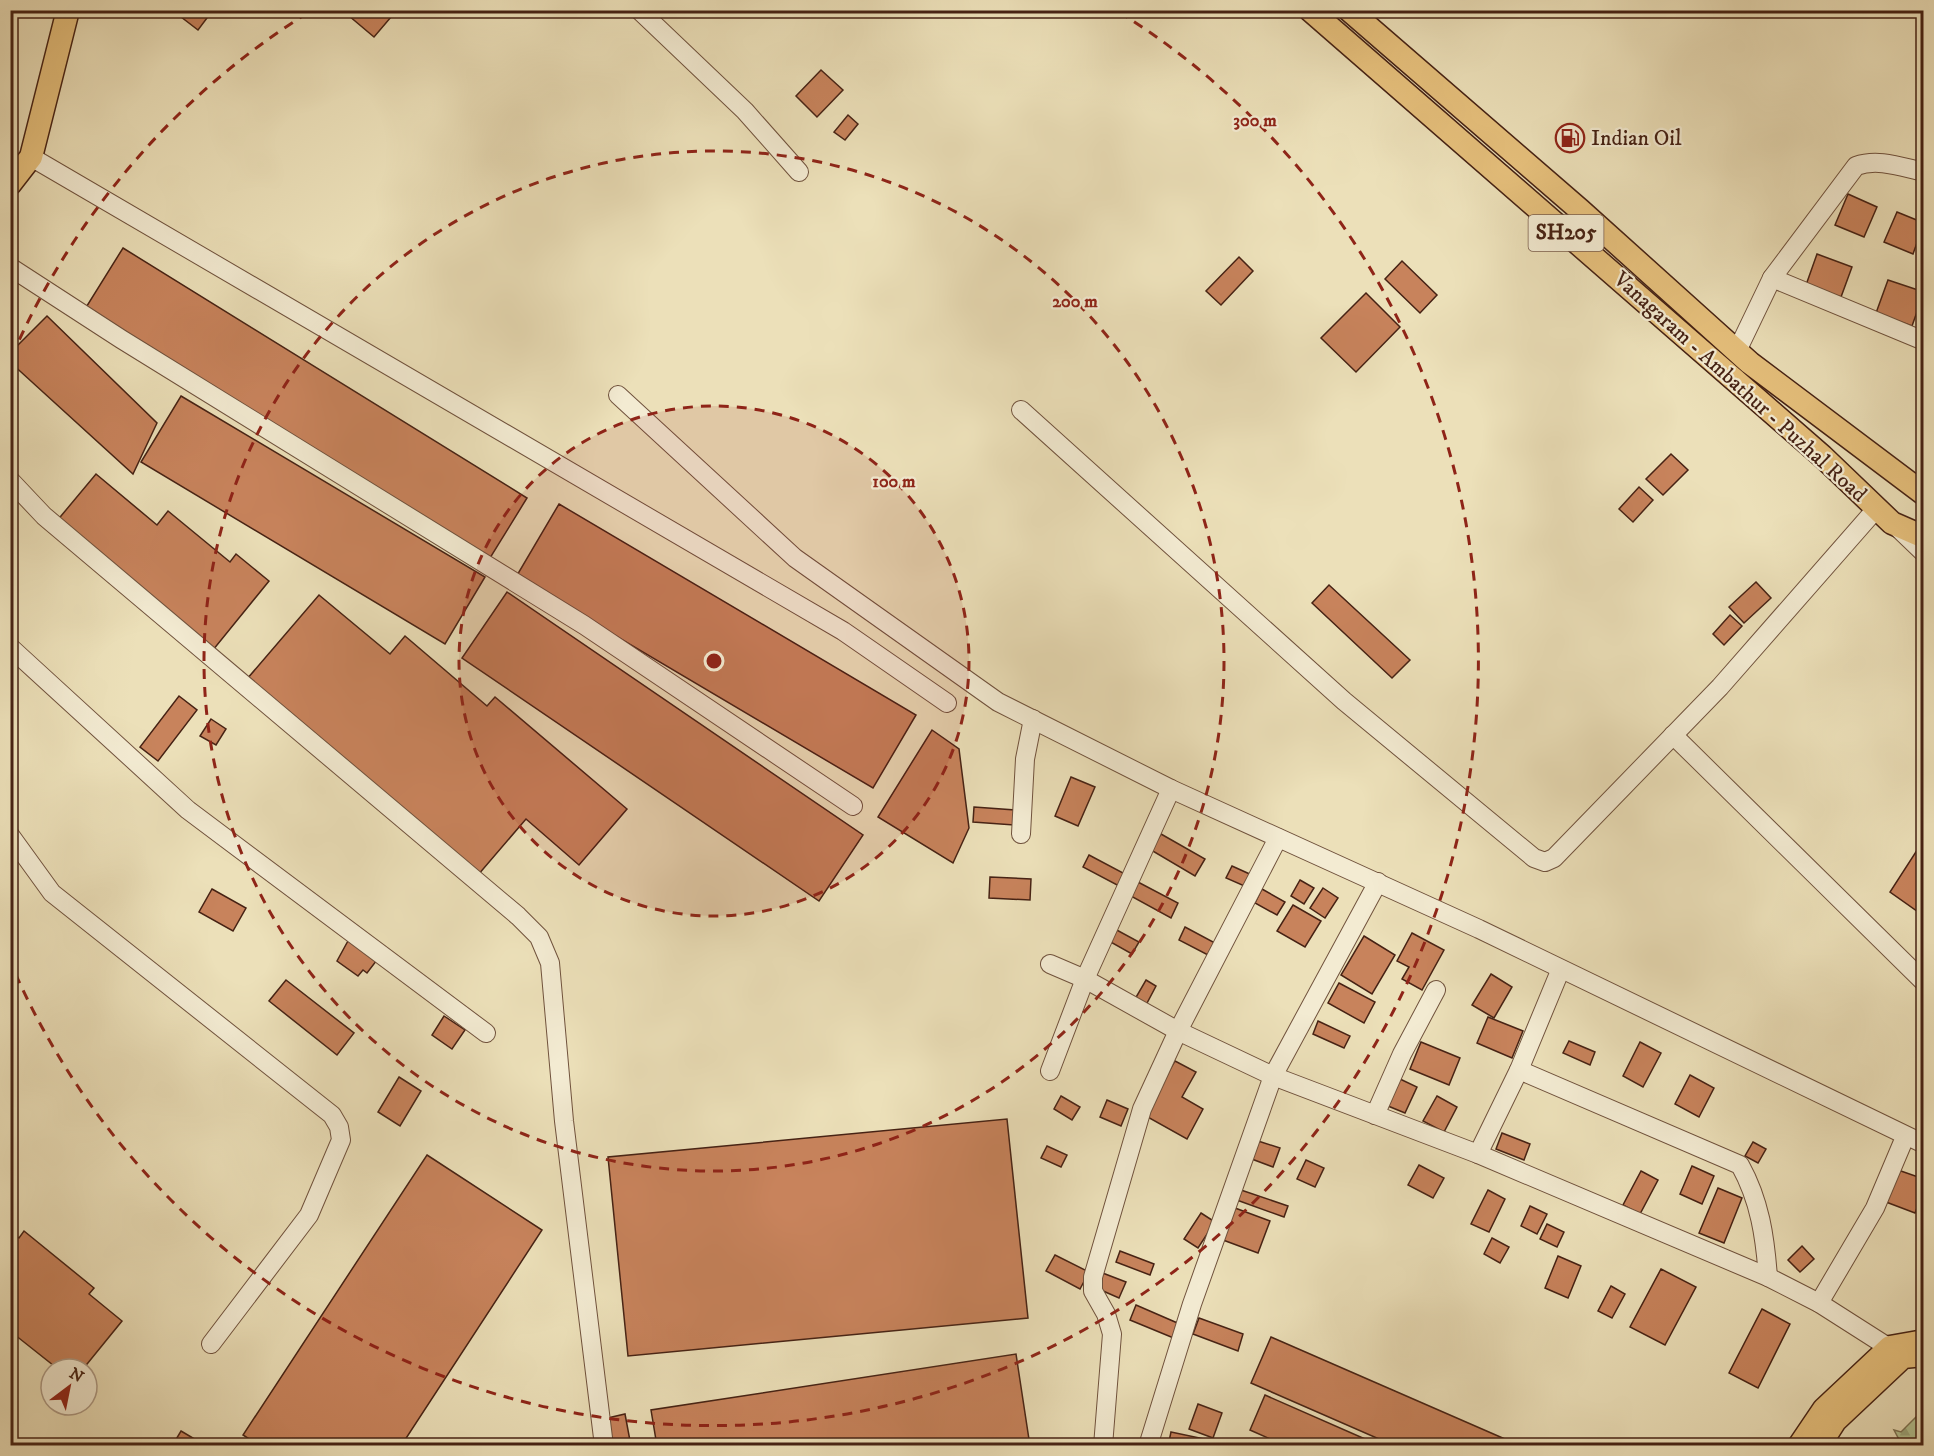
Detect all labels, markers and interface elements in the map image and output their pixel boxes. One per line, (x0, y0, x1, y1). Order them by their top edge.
text: 300 m (1233, 110, 1277, 132)
fuel station icon: Indian Oil (1554, 122, 1586, 154)
place label: Indian Oil (1591, 125, 1682, 152)
road number: SH205 (1528, 215, 1604, 251)
street label: Vanagaram - Ambathur - Puzhal Road (1607, 265, 1872, 508)
text: 200 m (1052, 291, 1098, 313)
text: 100 m (872, 471, 916, 493)
centre of rings (704, 651, 724, 671)
north arrow (39, 1357, 99, 1417)
text: N (66, 1363, 87, 1387)

